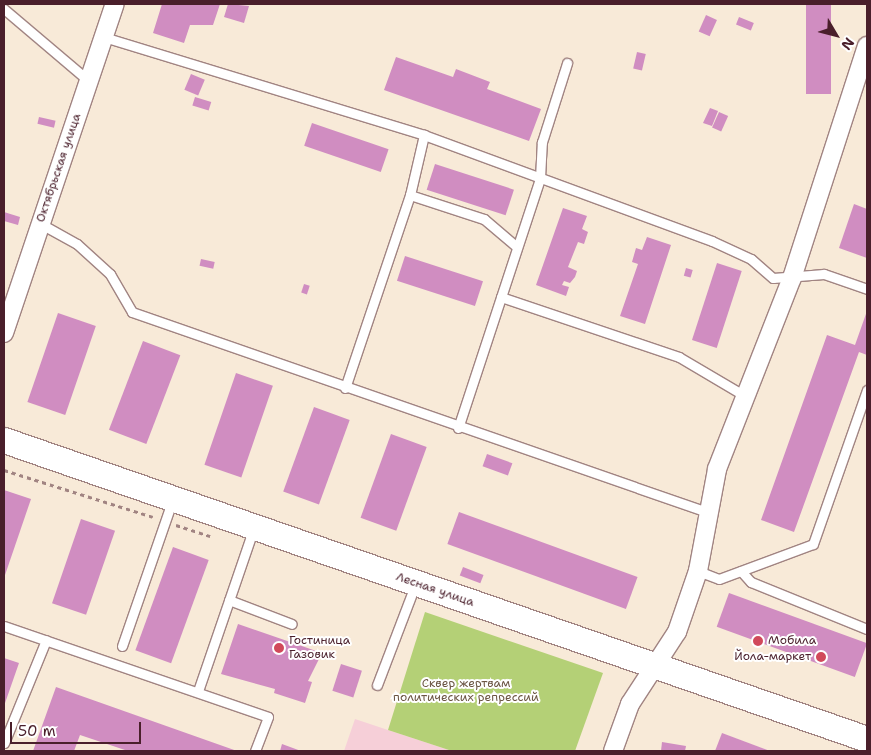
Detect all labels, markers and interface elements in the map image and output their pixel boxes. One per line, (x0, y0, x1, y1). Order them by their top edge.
north arrow (811, 10, 861, 60)
text: N (837, 34, 859, 54)
street label: Октябрьская улица (34, 112, 84, 224)
street label: Лесная улица (394, 570, 476, 610)
place label: Гостиница Газовик (289, 634, 350, 662)
place label: Мобила (768, 634, 816, 648)
marker: Мобила (752, 635, 764, 647)
marker: Гостиница Газовик (273, 642, 285, 654)
place label: Йола-маркет (734, 650, 811, 664)
marker: Йола-маркет (815, 651, 827, 663)
park label: Cквер жертвам политических репрессий (393, 677, 539, 705)
scale bar (12, 712, 144, 744)
text: 50 m (18, 721, 56, 741)

